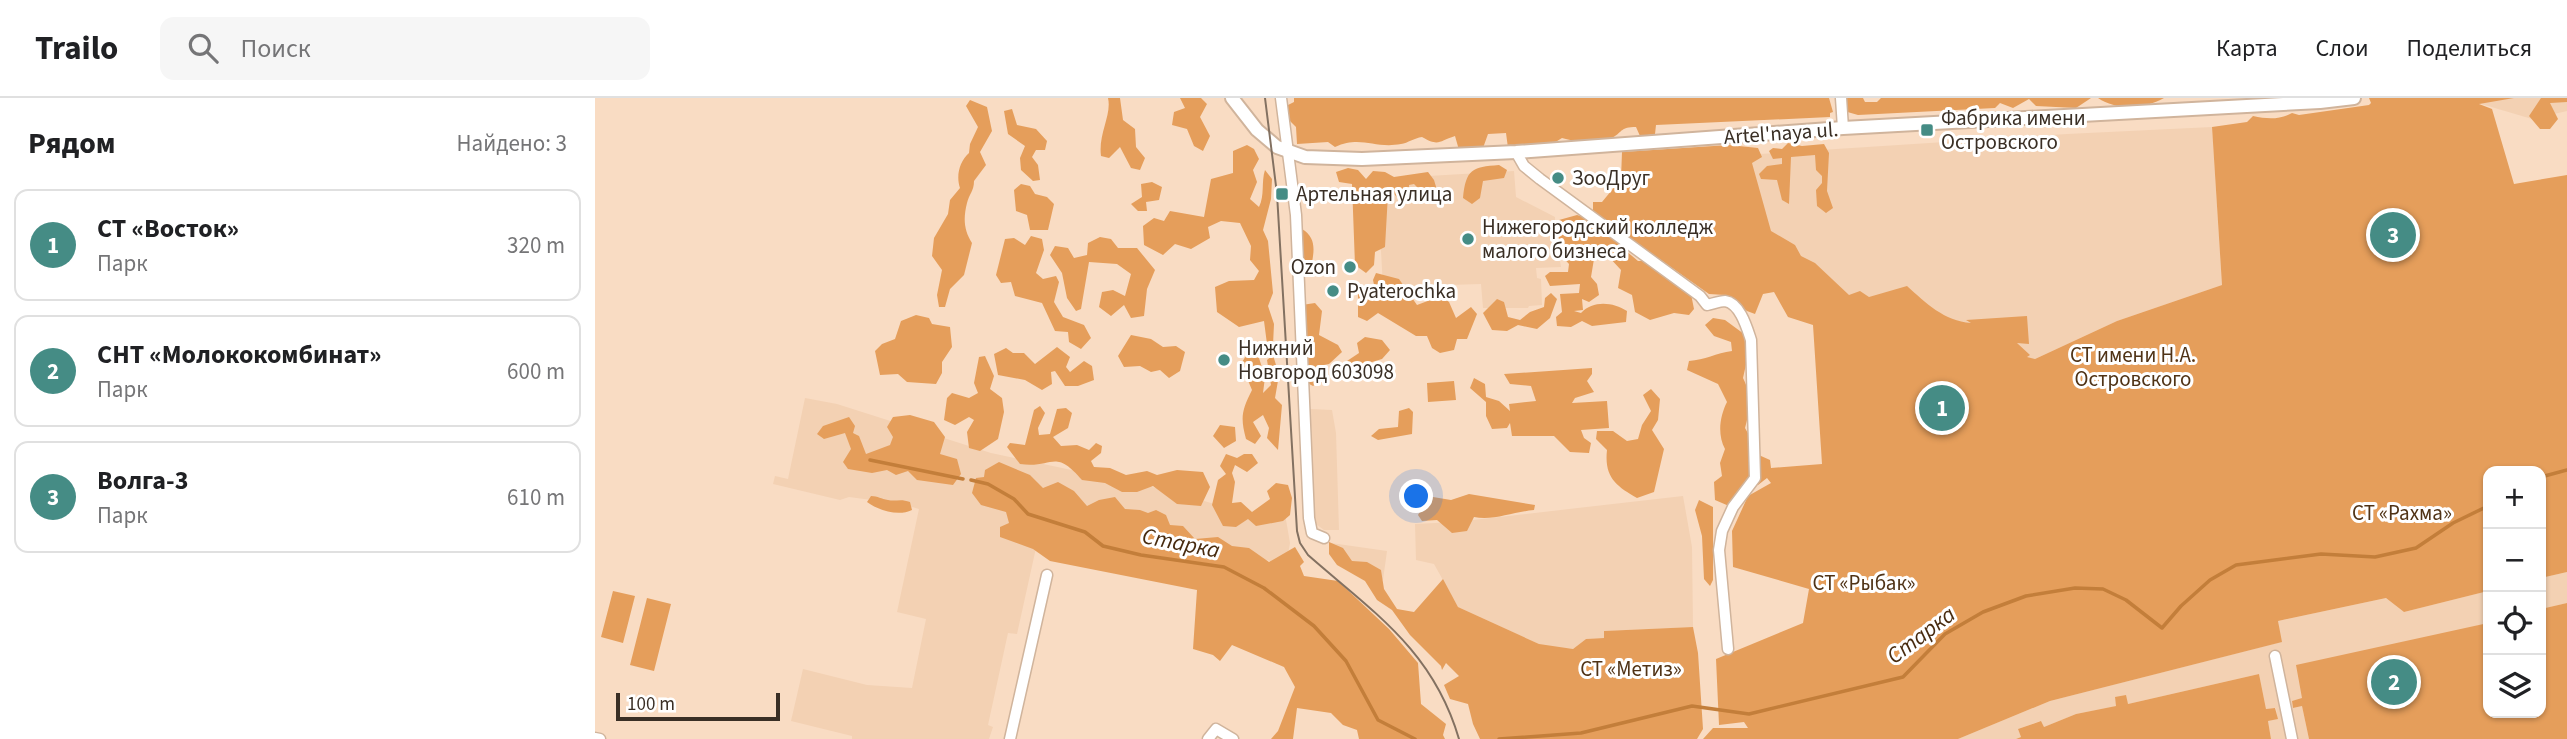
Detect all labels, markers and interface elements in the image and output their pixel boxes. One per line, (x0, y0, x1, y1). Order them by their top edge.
search box (160, 17, 650, 80)
text: Trailo (35, 25, 118, 72)
icon: search (184, 29, 222, 67)
text: Поиск (240, 30, 311, 67)
text: Карта (2216, 31, 2278, 66)
text: Слои (2316, 31, 2369, 66)
text: Поделиться (2407, 31, 2532, 66)
place label: Фабрика имени Островского (1941, 103, 2086, 157)
street label: Artel'naya ul. (1723, 114, 1839, 152)
text: Рядом (28, 122, 116, 165)
marker: Фабрика имени Островского (1919, 122, 1935, 138)
text: Найдено: 3 (457, 127, 567, 160)
place label: ЗооДруг (1572, 163, 1651, 193)
marker: ЗооДруг (1550, 170, 1566, 186)
place label: Артельная улица (1296, 179, 1452, 209)
marker: Артельная улица (1274, 186, 1290, 202)
pin: 3 (2370, 209, 2416, 261)
text: СТ «Восток» (97, 210, 239, 247)
place label: Нижегородский колледж малого бизнеса (1482, 212, 1714, 266)
text: 1 (47, 229, 59, 262)
text: 320 m (507, 229, 565, 262)
marker: Нижегородский колледж малого бизнеса (1460, 231, 1476, 247)
text: Парк (97, 247, 148, 280)
place label: Ozon (1291, 252, 1336, 282)
marker: Ozon (1342, 259, 1358, 275)
place label: Pyaterochka (1347, 276, 1456, 306)
marker: Pyaterochka (1325, 283, 1341, 299)
place label: Нижний Новгород 603098 (1238, 333, 1394, 387)
text: СНТ «Молококомбинат» (97, 336, 381, 373)
park label: СТ имени Н.А. Островского (2070, 340, 2196, 394)
marker: Нижний Новгород 603098 (1216, 352, 1232, 368)
text: 2 (47, 355, 59, 388)
text: 600 m (507, 355, 565, 388)
text: Парк (97, 373, 148, 406)
pin: 1 (1919, 382, 1965, 434)
text: Волга-3 (97, 462, 188, 499)
map controls (2483, 466, 2546, 718)
button: + (2483, 466, 2546, 529)
your location (1399, 479, 1433, 513)
text: 3 (47, 481, 59, 514)
text: 610 m (507, 481, 565, 514)
park label: СТ «Рахма» (2352, 498, 2452, 528)
text: Парк (97, 499, 148, 532)
water label: Старка (1139, 519, 1223, 567)
button: − (2483, 529, 2546, 592)
park label: СТ «Рыбак» (1813, 568, 1915, 598)
button: locate (2483, 592, 2546, 655)
water label: Старка (1880, 598, 1962, 672)
park label: СТ «Метиз» (1580, 654, 1682, 684)
button: layers (2483, 655, 2546, 718)
pin: 2 (2371, 656, 2417, 708)
scale bar (616, 690, 781, 722)
text: 100 m (627, 691, 675, 718)

